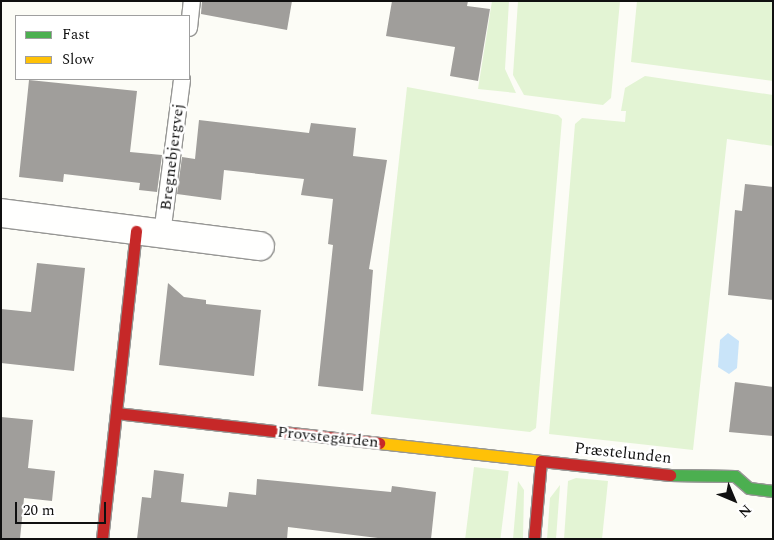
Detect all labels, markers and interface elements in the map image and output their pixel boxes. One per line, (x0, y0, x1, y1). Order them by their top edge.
legend (15, 15, 190, 80)
text: Fast (62, 23, 90, 46)
text: Slow (62, 48, 94, 71)
street label: Bregnebjergvej (156, 102, 188, 212)
street label: Provstegården (276, 422, 380, 452)
street label: Præstelunden (574, 438, 672, 468)
north arrow (709, 475, 759, 525)
scale bar (18, 492, 109, 524)
text: 20 m (23, 499, 55, 522)
text: N (733, 499, 756, 522)

